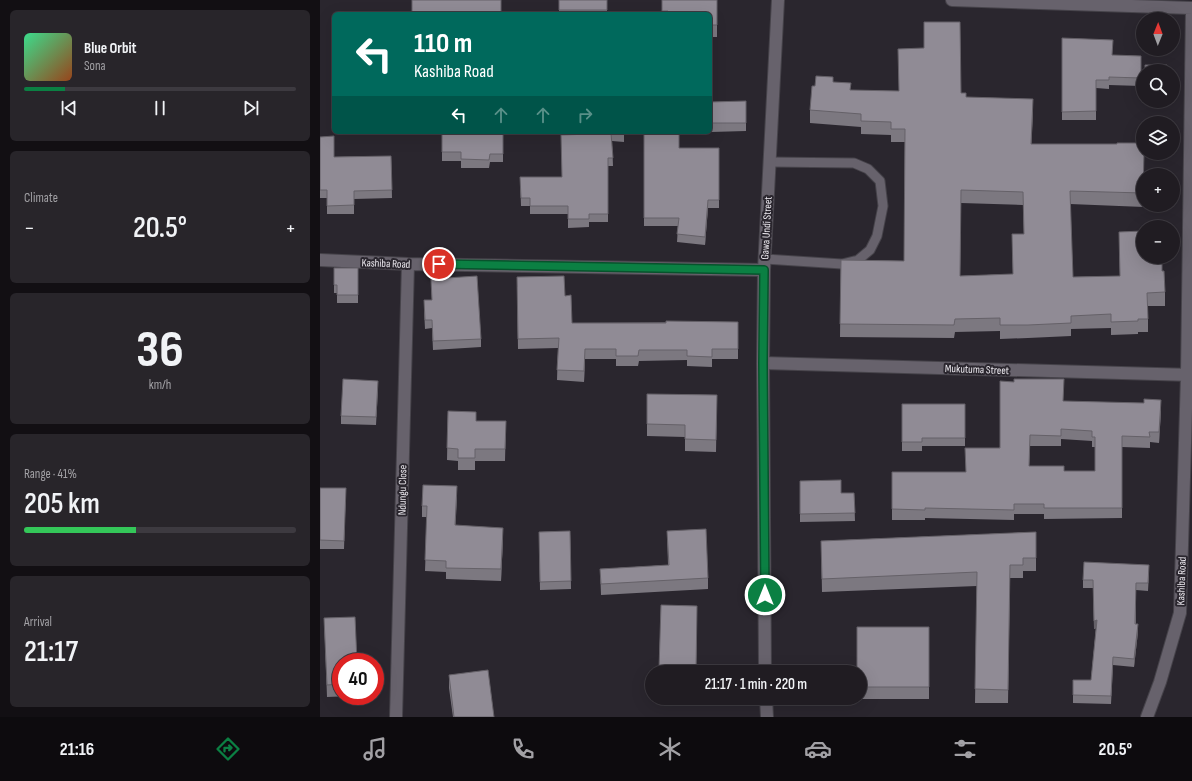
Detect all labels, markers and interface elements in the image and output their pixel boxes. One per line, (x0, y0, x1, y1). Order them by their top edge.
north arrow (1136, 12, 1180, 56)
map controls (1136, 12, 1180, 264)
text: 110 m (414, 27, 472, 60)
icon: left (348, 28, 400, 80)
text: Blue Orbit (84, 39, 136, 58)
text: Sona (84, 58, 106, 74)
text: Kashiba Road (414, 61, 494, 82)
button: search (1136, 64, 1180, 108)
icon: previous (58, 97, 80, 119)
icon: pause (149, 97, 171, 119)
icon: next (240, 97, 262, 119)
icon: left (448, 104, 470, 126)
icon: ahead (490, 104, 512, 126)
icon: ahead (532, 104, 554, 126)
icon: right (574, 104, 596, 126)
button: layers (1136, 116, 1180, 160)
button: + (1136, 168, 1180, 212)
text: Climate (24, 190, 58, 206)
street label: Gawa Undi Street (758, 195, 775, 260)
text: 20.5° (133, 210, 187, 246)
text: − (24, 215, 35, 242)
text: + (285, 215, 296, 242)
button: − (1136, 220, 1180, 264)
pin (422, 247, 456, 281)
icon: arrive (428, 253, 450, 275)
street label: Kashiba Road (361, 256, 411, 271)
text: 36 (136, 319, 184, 382)
street label: Mukutuma Street (945, 362, 1010, 377)
text: km/h (149, 377, 171, 393)
street label: Ndungu Close (396, 465, 409, 515)
text: Range · 41% (24, 466, 77, 482)
text: 205 km (24, 486, 100, 522)
street label: Kashiba Road (1174, 556, 1189, 606)
position arrow (744, 574, 786, 616)
text: Arrival (24, 614, 52, 630)
text: 21:17 (24, 634, 78, 670)
speed limit sign: 40 (332, 653, 384, 705)
text: 21:17 · 1 min · 220 m (705, 675, 807, 694)
icon: directions (214, 735, 242, 763)
icon: music (361, 735, 389, 763)
icon: phone (509, 735, 537, 763)
icon: climate (656, 735, 684, 763)
icon: car (804, 735, 832, 763)
icon: filters (951, 735, 979, 763)
text: 21:16 (60, 739, 94, 760)
text: 20.5° (1099, 739, 1132, 760)

